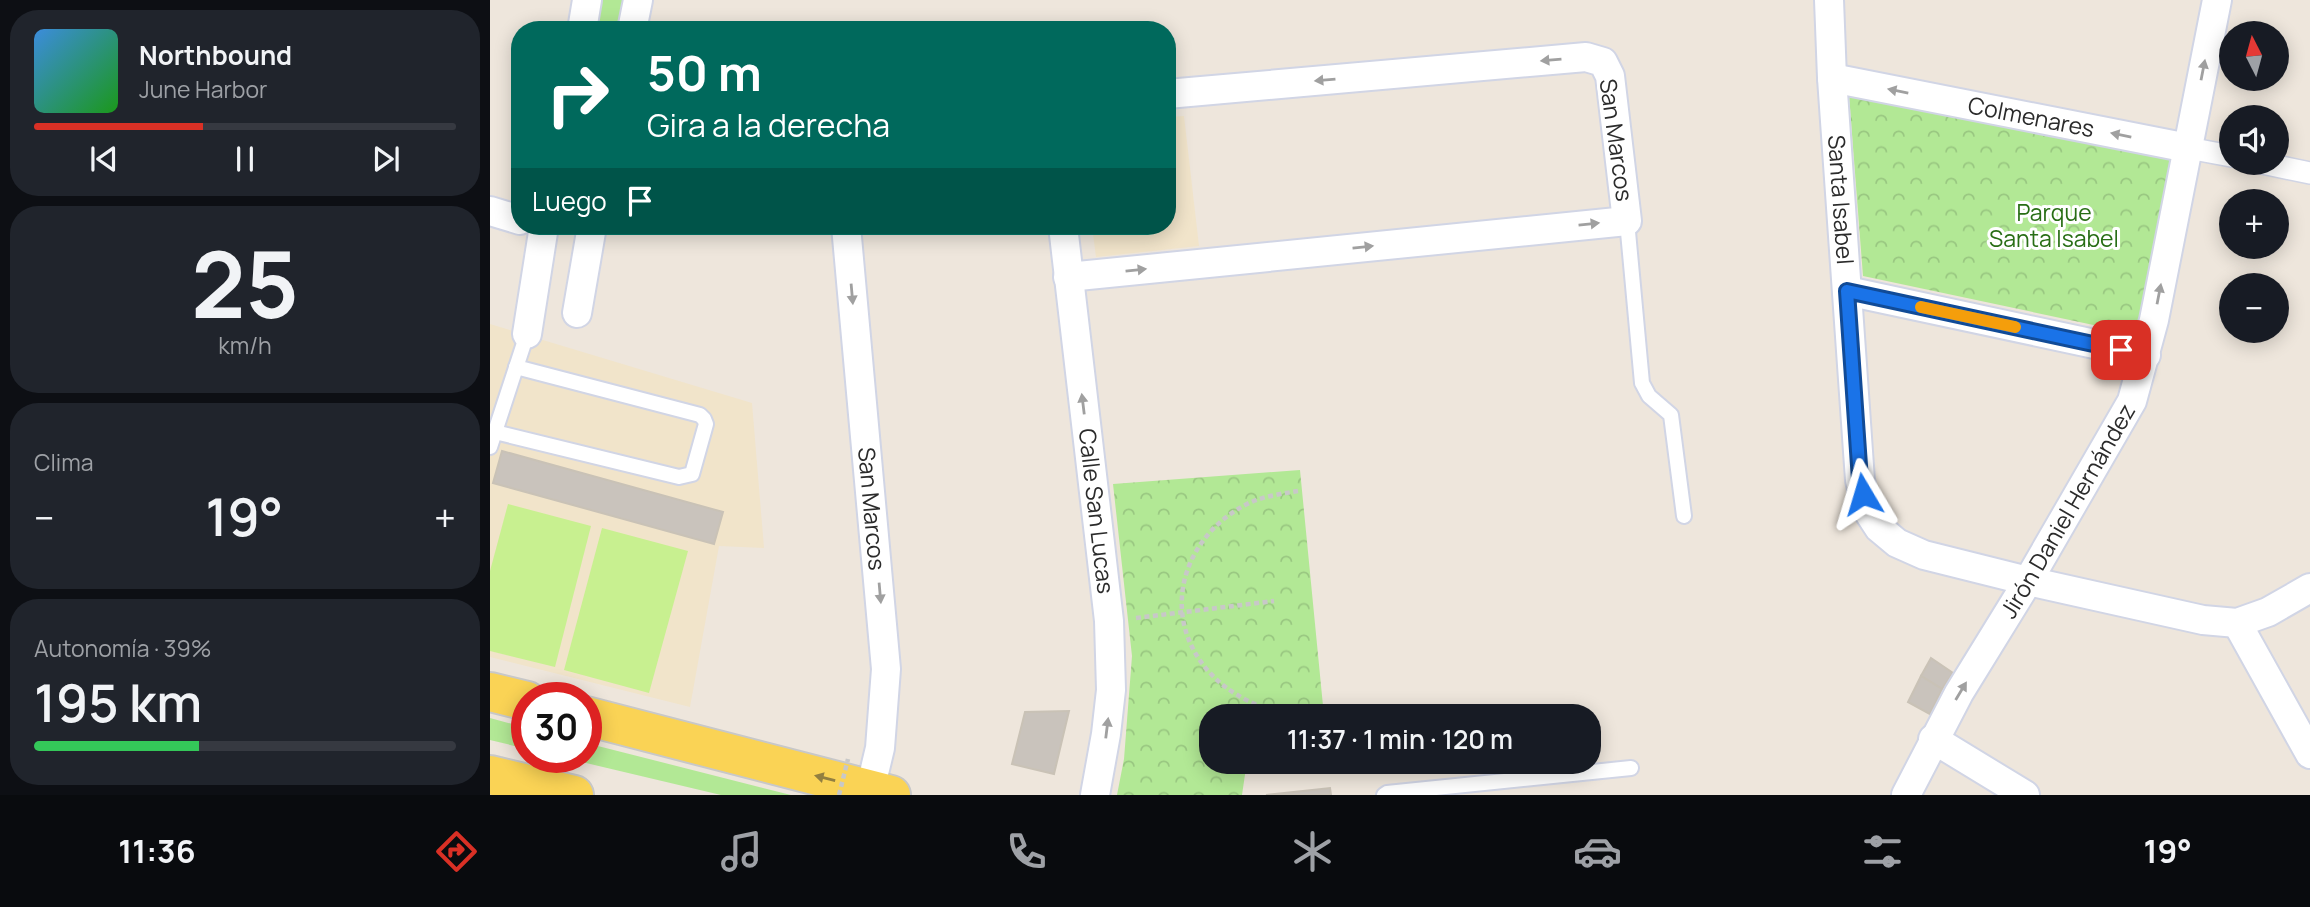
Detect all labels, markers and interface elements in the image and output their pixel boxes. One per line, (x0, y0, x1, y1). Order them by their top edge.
north arrow (2219, 21, 2289, 91)
map controls (2219, 21, 2289, 343)
text: Northbound (139, 37, 292, 73)
text: 50 m (647, 39, 762, 106)
icon: right (532, 49, 623, 140)
one-way arrow (1540, 55, 1562, 66)
one-way arrow (2198, 59, 2209, 81)
text: June Harbor (139, 73, 267, 105)
one-way arrow (1314, 75, 1336, 86)
street label: San Marcos (1593, 77, 1641, 203)
one-way arrow (1887, 85, 1909, 96)
street label: Colmenares (1965, 88, 2097, 144)
text: Gira a la derecha (647, 103, 890, 147)
button: sound (2219, 105, 2289, 175)
one-way arrow (2110, 129, 2132, 140)
street label: Santa Isabel (1821, 134, 1862, 266)
icon: previous (85, 140, 123, 178)
icon: pause (226, 140, 264, 178)
icon: next (367, 140, 405, 178)
icon: arrive (621, 182, 659, 220)
text: Luego (532, 183, 607, 219)
button: + (2219, 189, 2289, 259)
park label: Parque Santa Isabel (1989, 196, 2119, 254)
one-way arrow (1578, 219, 1600, 230)
text: 25 (191, 221, 299, 345)
one-way arrow (1352, 241, 1374, 252)
one-way arrow (1126, 264, 1148, 275)
button: − (2219, 273, 2289, 343)
one-way arrow (847, 283, 858, 305)
one-way arrow (2154, 283, 2165, 305)
pin (2091, 320, 2151, 380)
text: km/h (218, 329, 272, 361)
icon: arrive (2102, 331, 2140, 369)
one-way arrow (1078, 393, 1089, 415)
street label: Jirón Daniel Hernández (1992, 397, 2142, 624)
street label: Calle San Lucas (1072, 427, 1123, 595)
text: Clima (34, 446, 93, 478)
street label: San Marcos (851, 446, 894, 572)
position arrow (1826, 457, 1900, 531)
text: 19° (205, 481, 283, 552)
text: − (34, 491, 55, 543)
text: + (434, 491, 456, 543)
one-way arrow (874, 583, 885, 605)
text: Autonomía · 39% (34, 632, 212, 664)
text: 195 km (34, 667, 202, 738)
speed limit sign: 30 (511, 682, 602, 773)
one-way arrow (1955, 682, 1967, 701)
one-way arrow (1101, 717, 1112, 739)
text: 11:37 · 1 min · 120 m (1287, 721, 1513, 757)
one-way arrow (814, 772, 836, 783)
icon: directions (432, 827, 481, 876)
icon: music (717, 827, 766, 876)
icon: phone (1002, 827, 1051, 876)
icon: climate (1288, 827, 1337, 876)
icon: car (1573, 827, 1622, 876)
icon: filters (1858, 827, 1907, 876)
text: 11:36 (118, 829, 196, 873)
text: 19° (2143, 829, 2192, 873)

